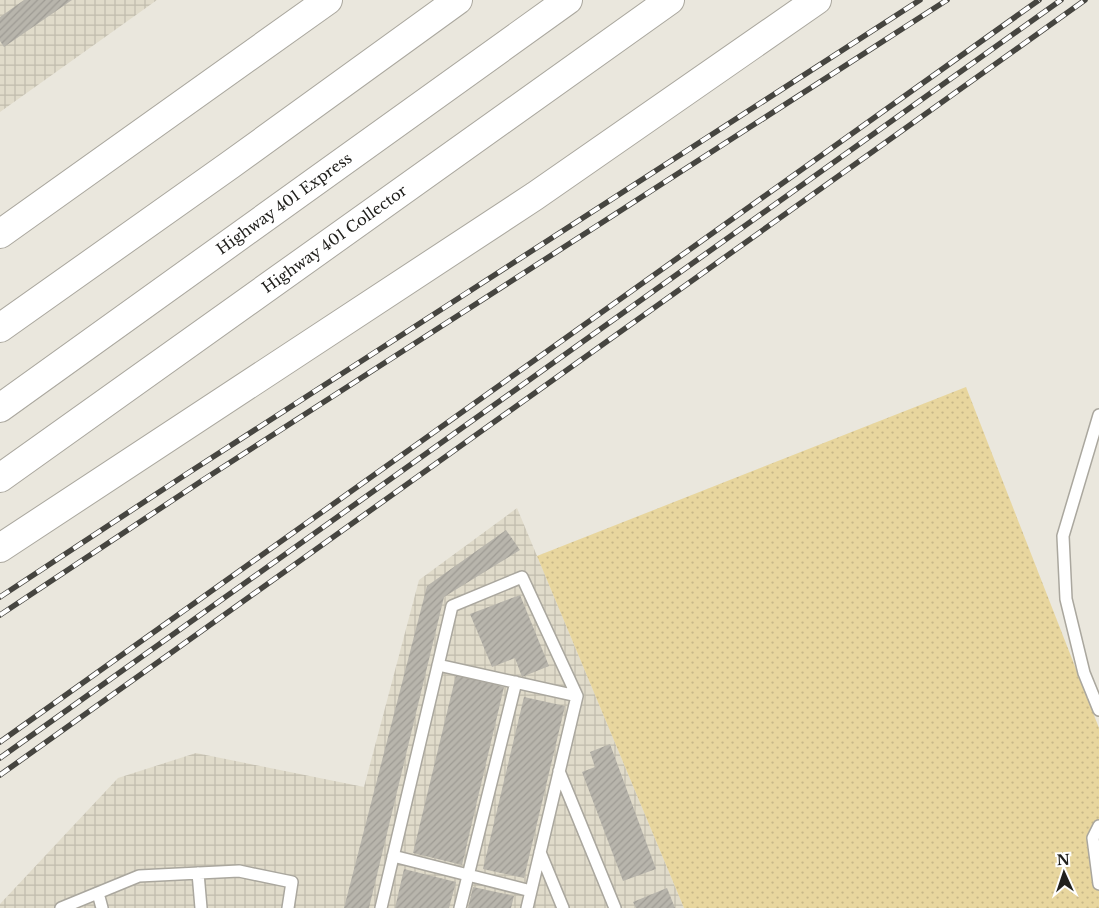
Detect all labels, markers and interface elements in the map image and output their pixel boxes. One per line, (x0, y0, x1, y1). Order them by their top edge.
street label: Highway 401 Express (213, 148, 355, 258)
street label: Highway 401 Collector (258, 180, 411, 297)
north arrow (1039, 848, 1089, 898)
text: N (1056, 851, 1070, 869)

